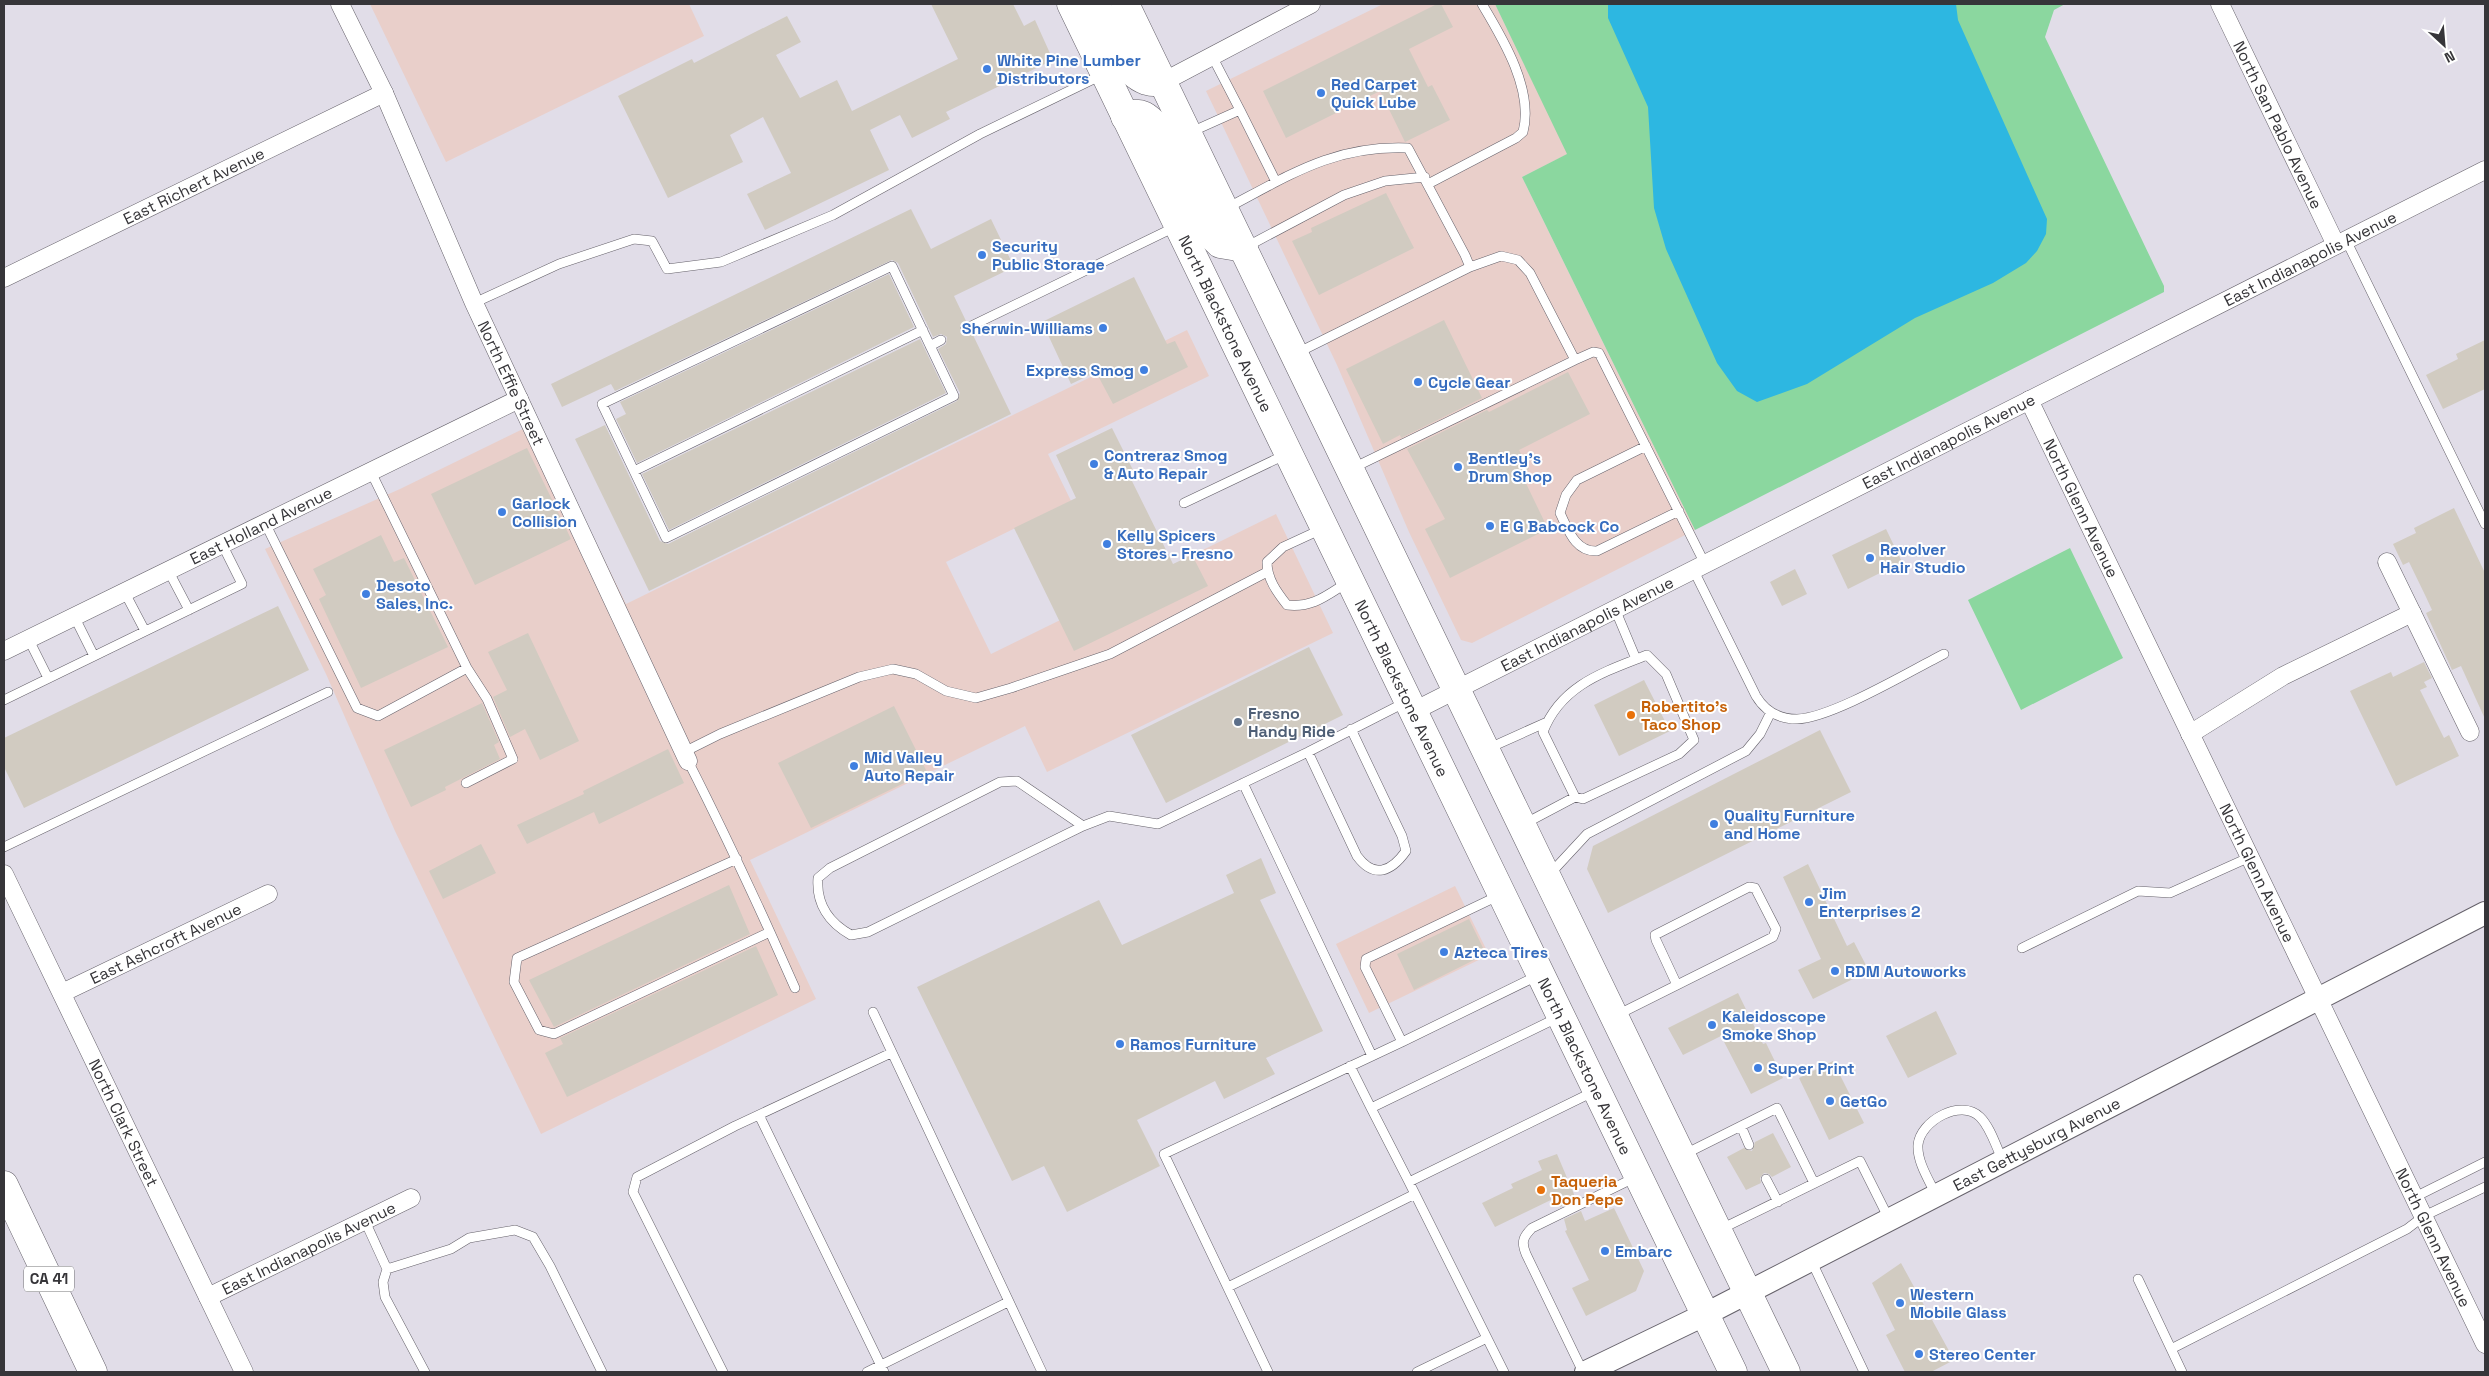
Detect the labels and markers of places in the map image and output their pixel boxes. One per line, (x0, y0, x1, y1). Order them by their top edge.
place label: White Pine Lumber Distributors (997, 50, 1141, 89)
marker: White Pine Lumber Distributors (981, 63, 993, 75)
place label: Red Carpet Quick Lube (1331, 74, 1417, 113)
marker: Red Carpet Quick Lube (1315, 87, 1327, 99)
place label: Security Public Storage (992, 236, 1105, 275)
marker: Security Public Storage (976, 249, 988, 261)
place label: Sherwin-Williams (962, 318, 1093, 339)
marker: Sherwin-Williams (1097, 322, 1109, 334)
place label: Express Smog (1026, 360, 1134, 381)
marker: Express Smog (1138, 364, 1150, 376)
place label: Cycle Gear (1428, 372, 1511, 393)
marker: Cycle Gear (1412, 376, 1424, 388)
place label: Contreraz Smog & Auto Repair (1104, 445, 1227, 484)
place label: Bentley's Drum Shop (1468, 448, 1552, 487)
marker: Contreraz Smog & Auto Repair (1088, 458, 1100, 470)
marker: Bentley's Drum Shop (1452, 461, 1464, 473)
place label: Garlock Collision (512, 493, 577, 532)
marker: Garlock Collision (496, 506, 508, 518)
place label: E G Babcock Co (1500, 516, 1620, 537)
marker: E G Babcock Co (1484, 520, 1496, 532)
place label: Kelly Spicers Stores - Fresno (1117, 525, 1233, 564)
marker: Kelly Spicers Stores - Fresno (1101, 538, 1113, 550)
place label: Revolver Hair Studio (1880, 539, 1966, 578)
marker: Revolver Hair Studio (1864, 552, 1876, 564)
place label: Desoto Sales, Inc. (376, 575, 453, 614)
marker: Desoto Sales, Inc. (360, 588, 372, 600)
place label: Robertito's Taco Shop (1641, 696, 1728, 735)
place label: Fresno Handy Ride (1248, 703, 1336, 742)
marker: Robertito's Taco Shop (1625, 709, 1637, 721)
marker: Fresno Handy Ride (1232, 716, 1244, 728)
place label: Mid Valley Auto Repair (864, 747, 954, 786)
marker: Mid Valley Auto Repair (848, 760, 860, 772)
place label: Quality Furniture and Home (1724, 805, 1855, 844)
marker: Quality Furniture and Home (1708, 818, 1720, 830)
place label: Jim Enterprises 2 (1819, 883, 1920, 922)
marker: Jim Enterprises 2 (1803, 896, 1815, 908)
place label: Azteca Tires (1454, 942, 1548, 963)
marker: Azteca Tires (1438, 946, 1450, 958)
place label: RDM Autoworks (1845, 961, 1966, 982)
marker: RDM Autoworks (1829, 965, 1841, 977)
place label: Kaleidoscope Smoke Shop (1722, 1006, 1826, 1045)
marker: Kaleidoscope Smoke Shop (1706, 1019, 1718, 1031)
place label: Ramos Furniture (1130, 1034, 1257, 1055)
marker: Ramos Furniture (1114, 1038, 1126, 1050)
place label: Super Print (1768, 1058, 1855, 1079)
marker: Super Print (1752, 1062, 1764, 1074)
place label: GetGo (1840, 1091, 1887, 1112)
marker: GetGo (1824, 1095, 1836, 1107)
place label: Taqueria Don Pepe (1551, 1171, 1624, 1210)
marker: Taqueria Don Pepe (1535, 1184, 1547, 1196)
place label: Embarc (1615, 1241, 1672, 1262)
marker: Embarc (1599, 1245, 1611, 1257)
place label: Western Mobile Glass (1910, 1284, 2007, 1323)
marker: Western Mobile Glass (1894, 1297, 1906, 1309)
place label: Stereo Center (1929, 1344, 2036, 1365)
marker: Stereo Center (1913, 1348, 1925, 1360)

